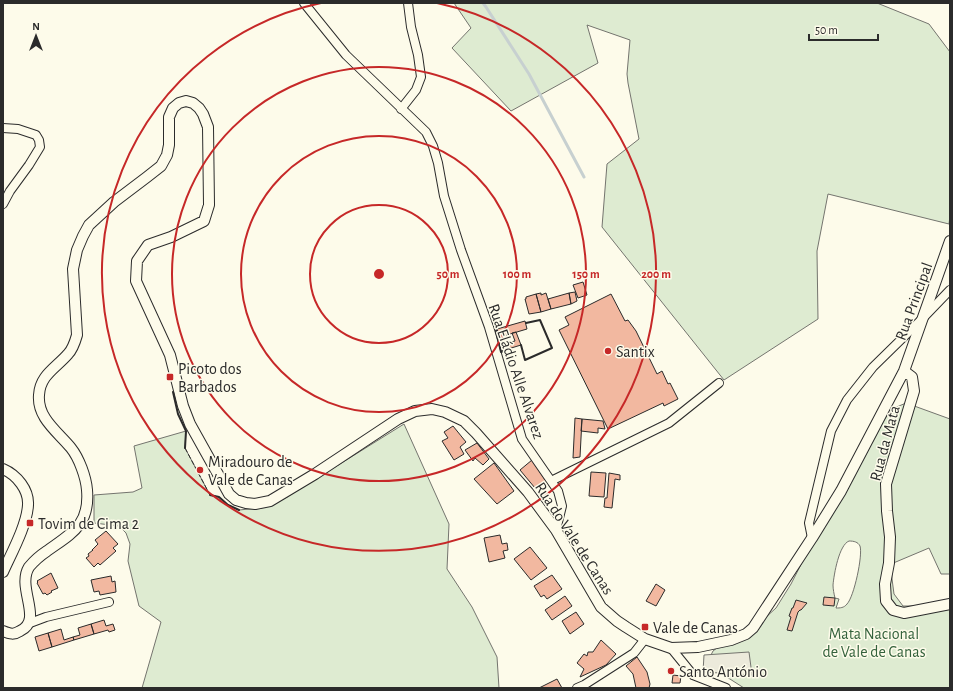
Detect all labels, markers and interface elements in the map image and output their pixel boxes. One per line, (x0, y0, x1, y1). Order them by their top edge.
north arrow (16, 16, 56, 56)
scale bar (809, 16, 878, 42)
text: N (32, 21, 40, 32)
text: 50 m (815, 24, 838, 36)
street label: Rua Principal (892, 260, 935, 342)
centre of rings (372, 267, 386, 281)
text: 50 m (437, 268, 460, 280)
text: 100 m (503, 268, 531, 280)
text: 150 m (572, 268, 600, 280)
text: 200 m (641, 268, 671, 280)
street label: Rua Eládio Alle Alvarez (485, 302, 547, 441)
place label: Santix (616, 344, 655, 360)
marker: Santix (603, 346, 613, 356)
place label: Picoto dos Barbados (178, 361, 242, 395)
marker: Picoto dos Barbados (165, 372, 175, 382)
street label: Rua da Mata (867, 404, 903, 483)
place label: Miradouro de Vale de Canas (208, 454, 293, 488)
marker: Miradouro de Vale de Canas (195, 465, 205, 475)
street label: Rua do Vale de Canas (532, 479, 616, 598)
place label: Tovim de Cima 2 (38, 516, 139, 532)
marker: Tovim de Cima 2 (25, 518, 35, 528)
place label: Vale de Canas (653, 620, 738, 636)
marker: Vale de Canas (640, 622, 650, 632)
park label: Mata Nacional de Vale de Canas (822, 626, 926, 660)
place label: Santo António (679, 664, 767, 680)
marker: Santo António (666, 666, 676, 676)

